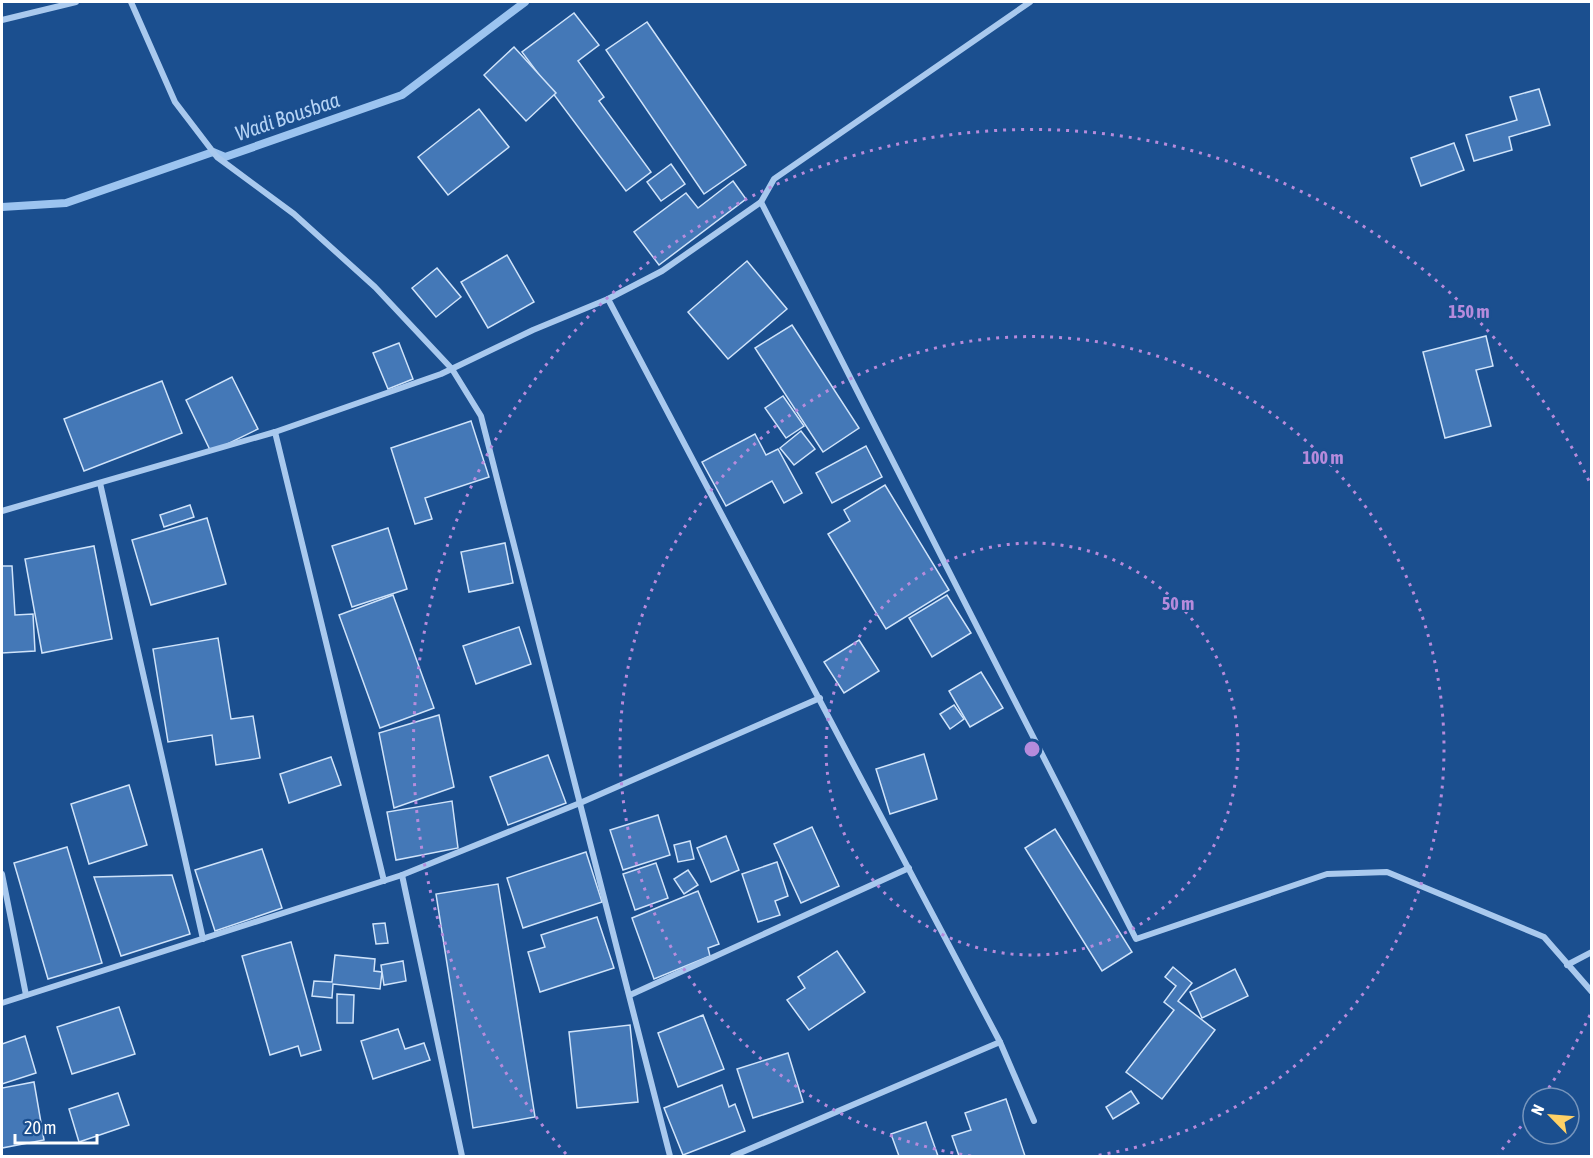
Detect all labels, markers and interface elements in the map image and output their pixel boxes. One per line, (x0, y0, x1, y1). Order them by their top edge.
water label: Wadi Bousbaa (232, 87, 343, 145)
text: 150 m (1449, 301, 1489, 322)
text: 100 m (1303, 447, 1343, 468)
text: 50 m (1162, 593, 1194, 614)
centre of rings (1022, 739, 1042, 759)
north arrow (1521, 1086, 1581, 1146)
text: N (1527, 1102, 1548, 1118)
scale bar (15, 1107, 98, 1145)
text: 20 m (24, 1117, 56, 1138)

